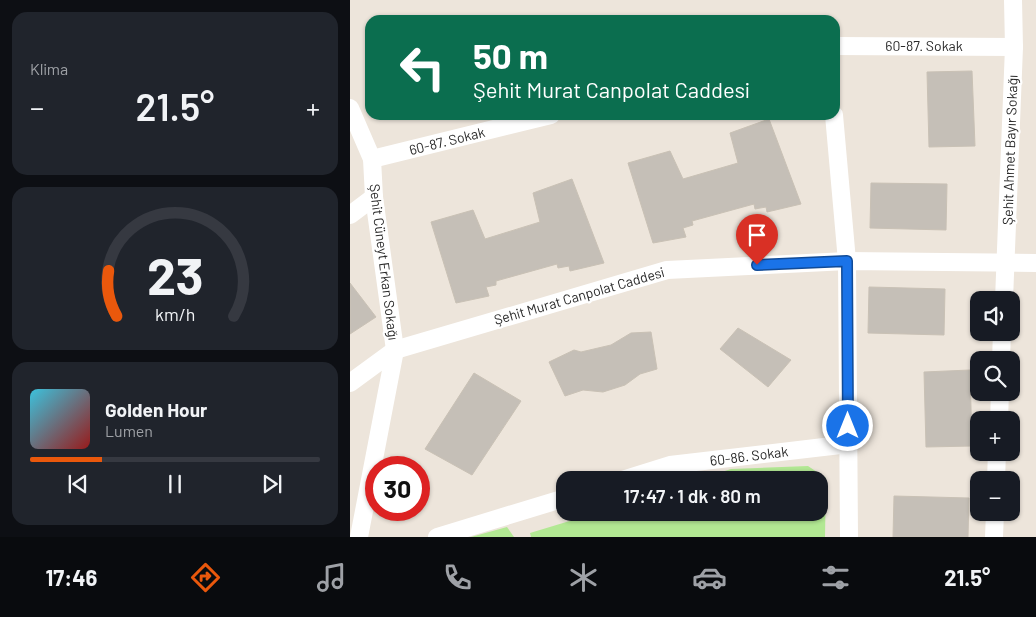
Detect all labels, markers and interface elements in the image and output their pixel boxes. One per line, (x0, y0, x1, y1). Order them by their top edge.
text: 50 m (473, 34, 548, 76)
icon: left (390, 35, 455, 100)
street label: 60-87. Sokak (885, 37, 963, 54)
text: Klima (30, 59, 68, 78)
street label: Şehit Ahmet Bayır Sokağı (998, 75, 1021, 225)
text: Şehit Murat Canpolat Caddesi (473, 76, 750, 102)
text: 21.5° (136, 83, 214, 129)
text: − (30, 90, 44, 124)
text: + (306, 90, 320, 124)
street label: 60-87. Sokak (407, 123, 487, 158)
street label: Şehit Cüneyt Erkan Sokağı (366, 183, 403, 341)
pin (736, 214, 778, 265)
icon: arrive (743, 221, 771, 249)
text: 23 (147, 243, 203, 305)
street label: Şehit Murat Canpolat Caddesi (492, 263, 666, 328)
map controls (970, 291, 1020, 521)
button: sound (970, 291, 1020, 341)
text: km/h (155, 303, 195, 325)
button: search (970, 351, 1020, 401)
text: Golden Hour (105, 398, 207, 421)
position arrow (821, 399, 873, 451)
button: + (970, 411, 1020, 461)
text: Lumen (105, 421, 153, 440)
street label: 60-86. Sokak (709, 442, 789, 469)
speed limit sign: 30 (365, 456, 430, 521)
icon: previous (64, 470, 92, 498)
icon: pause (161, 470, 189, 498)
icon: next (258, 470, 286, 498)
button: − (970, 471, 1020, 521)
text: 17:47 · 1 dk · 80 m (623, 484, 761, 507)
icon: directions (188, 560, 223, 595)
icon: music (314, 560, 349, 595)
icon: phone (440, 560, 475, 595)
icon: climate (566, 560, 601, 595)
icon: car (692, 560, 727, 595)
icon: filters (818, 560, 853, 595)
text: 17:46 (46, 564, 97, 590)
text: 21.5° (944, 564, 990, 590)

